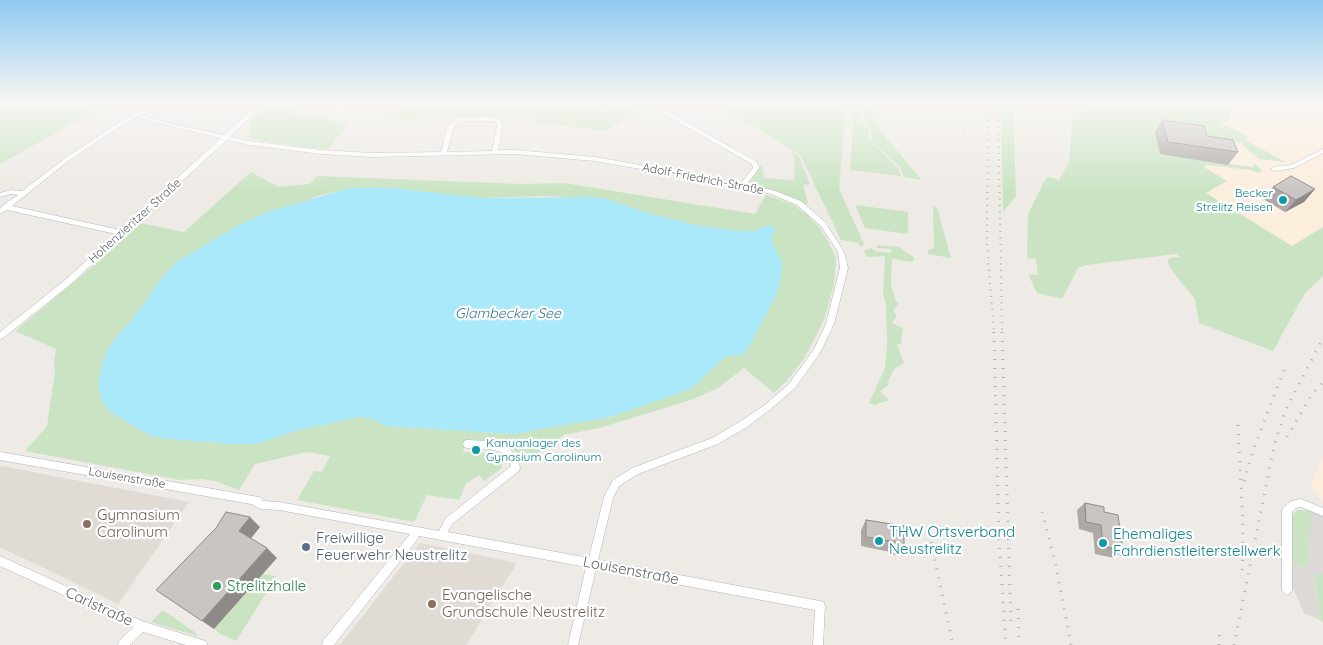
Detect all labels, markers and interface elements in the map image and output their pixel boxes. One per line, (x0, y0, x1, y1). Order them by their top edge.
street label: Adolf-Friedrich-Straße (641, 160, 765, 198)
street label: Hohenzieritzer Straße (86, 176, 184, 266)
place label: Becker Strelitz Reisen (1196, 186, 1273, 214)
marker: Becker Strelitz Reisen (1277, 194, 1289, 206)
water label: Glambecker See (455, 306, 561, 322)
place label: Kanuanlager des Gynasium Carolinum (486, 436, 601, 464)
marker: Kanuanlager des Gynasium Carolinum (470, 444, 482, 456)
street label: Louisenstraße (87, 464, 167, 492)
place label: Gymnasium Carolinum (97, 506, 180, 541)
marker: Gymnasium Carolinum (81, 518, 93, 530)
place label: THW Ortsverband Neustrelitz (889, 523, 1015, 558)
place label: Ehemaliges Fahrdienstleiterstellwerk (1113, 525, 1281, 560)
place label: Freiwillige Feuerwehr Neustrelitz (316, 529, 467, 564)
marker: THW Ortsverband Neustrelitz (873, 535, 885, 547)
marker: Ehemaliges Fahrdienstleiterstellwerk (1097, 537, 1109, 549)
marker: Freiwillige Feuerwehr Neustrelitz (300, 541, 312, 553)
street label: Louisenstraße (582, 553, 680, 589)
place label: Strelitzhalle (227, 577, 306, 595)
marker: Strelitzhalle (211, 580, 223, 592)
street label: Carlstraße (62, 584, 136, 630)
place label: Evangelische Grundschule Neustrelitz (442, 586, 605, 621)
marker: Evangelische Grundschule Neustrelitz (426, 598, 438, 610)

